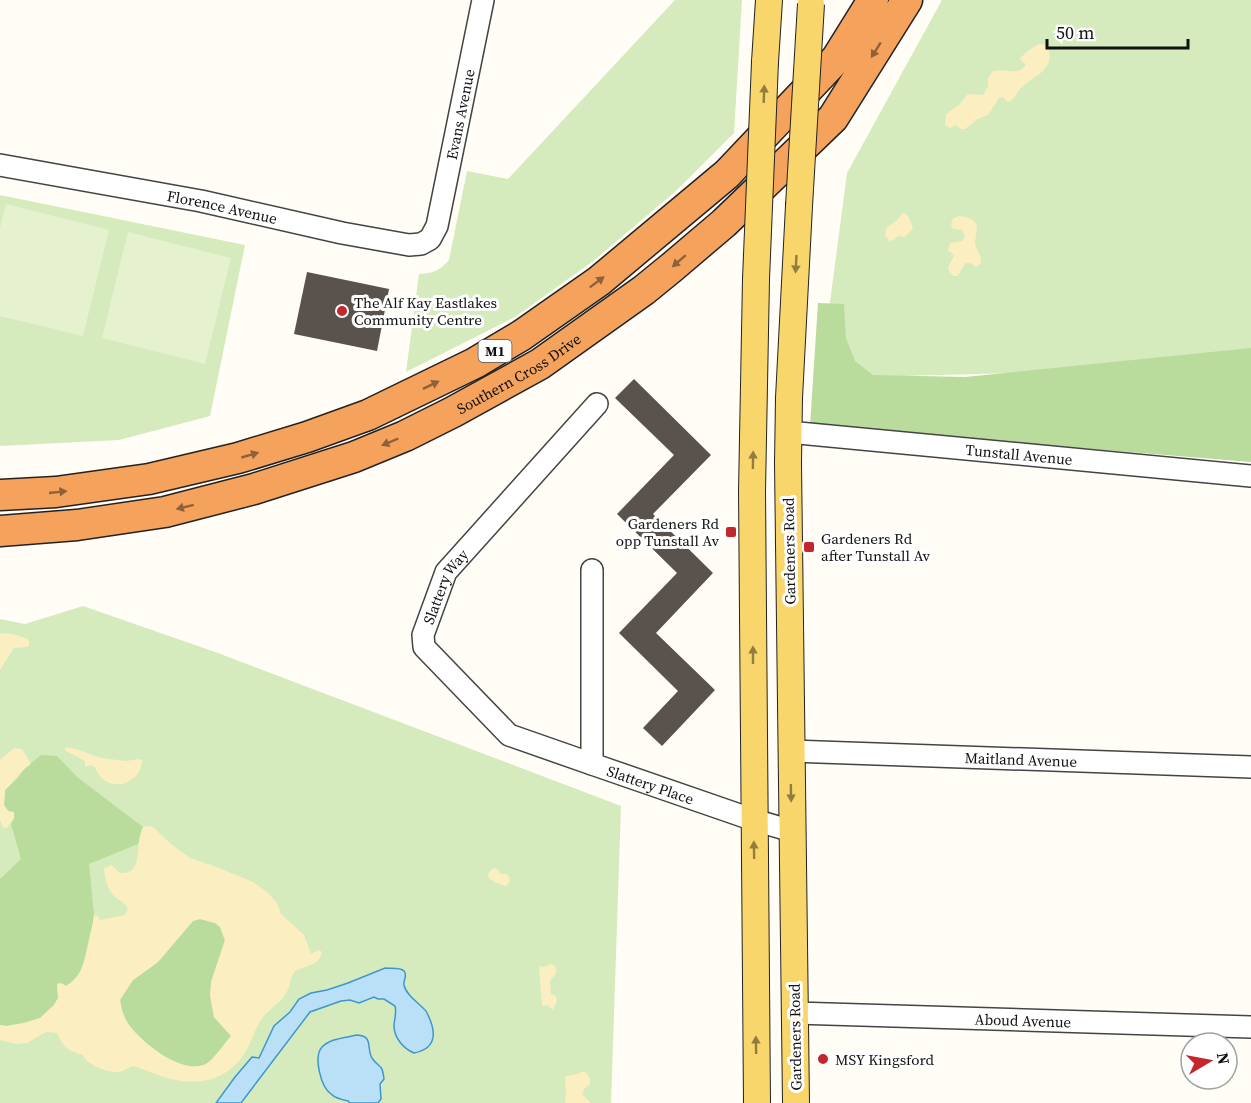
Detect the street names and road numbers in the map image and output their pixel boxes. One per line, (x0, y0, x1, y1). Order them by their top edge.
street label: Evans Avenue (440, 67, 479, 161)
street label: Florence Avenue (165, 185, 280, 229)
street label: Southern Cross Drive (452, 328, 585, 419)
road number: M1 (478, 340, 512, 362)
street label: Tunstall Avenue (965, 438, 1074, 470)
street label: Gardeners Road (778, 497, 800, 605)
street label: Slattery Way (417, 544, 473, 627)
street label: Maitland Avenue (964, 747, 1078, 771)
street label: Slattery Place (604, 760, 697, 809)
street label: Gardeners Road (784, 983, 806, 1091)
street label: Aboud Avenue (974, 1008, 1072, 1032)

